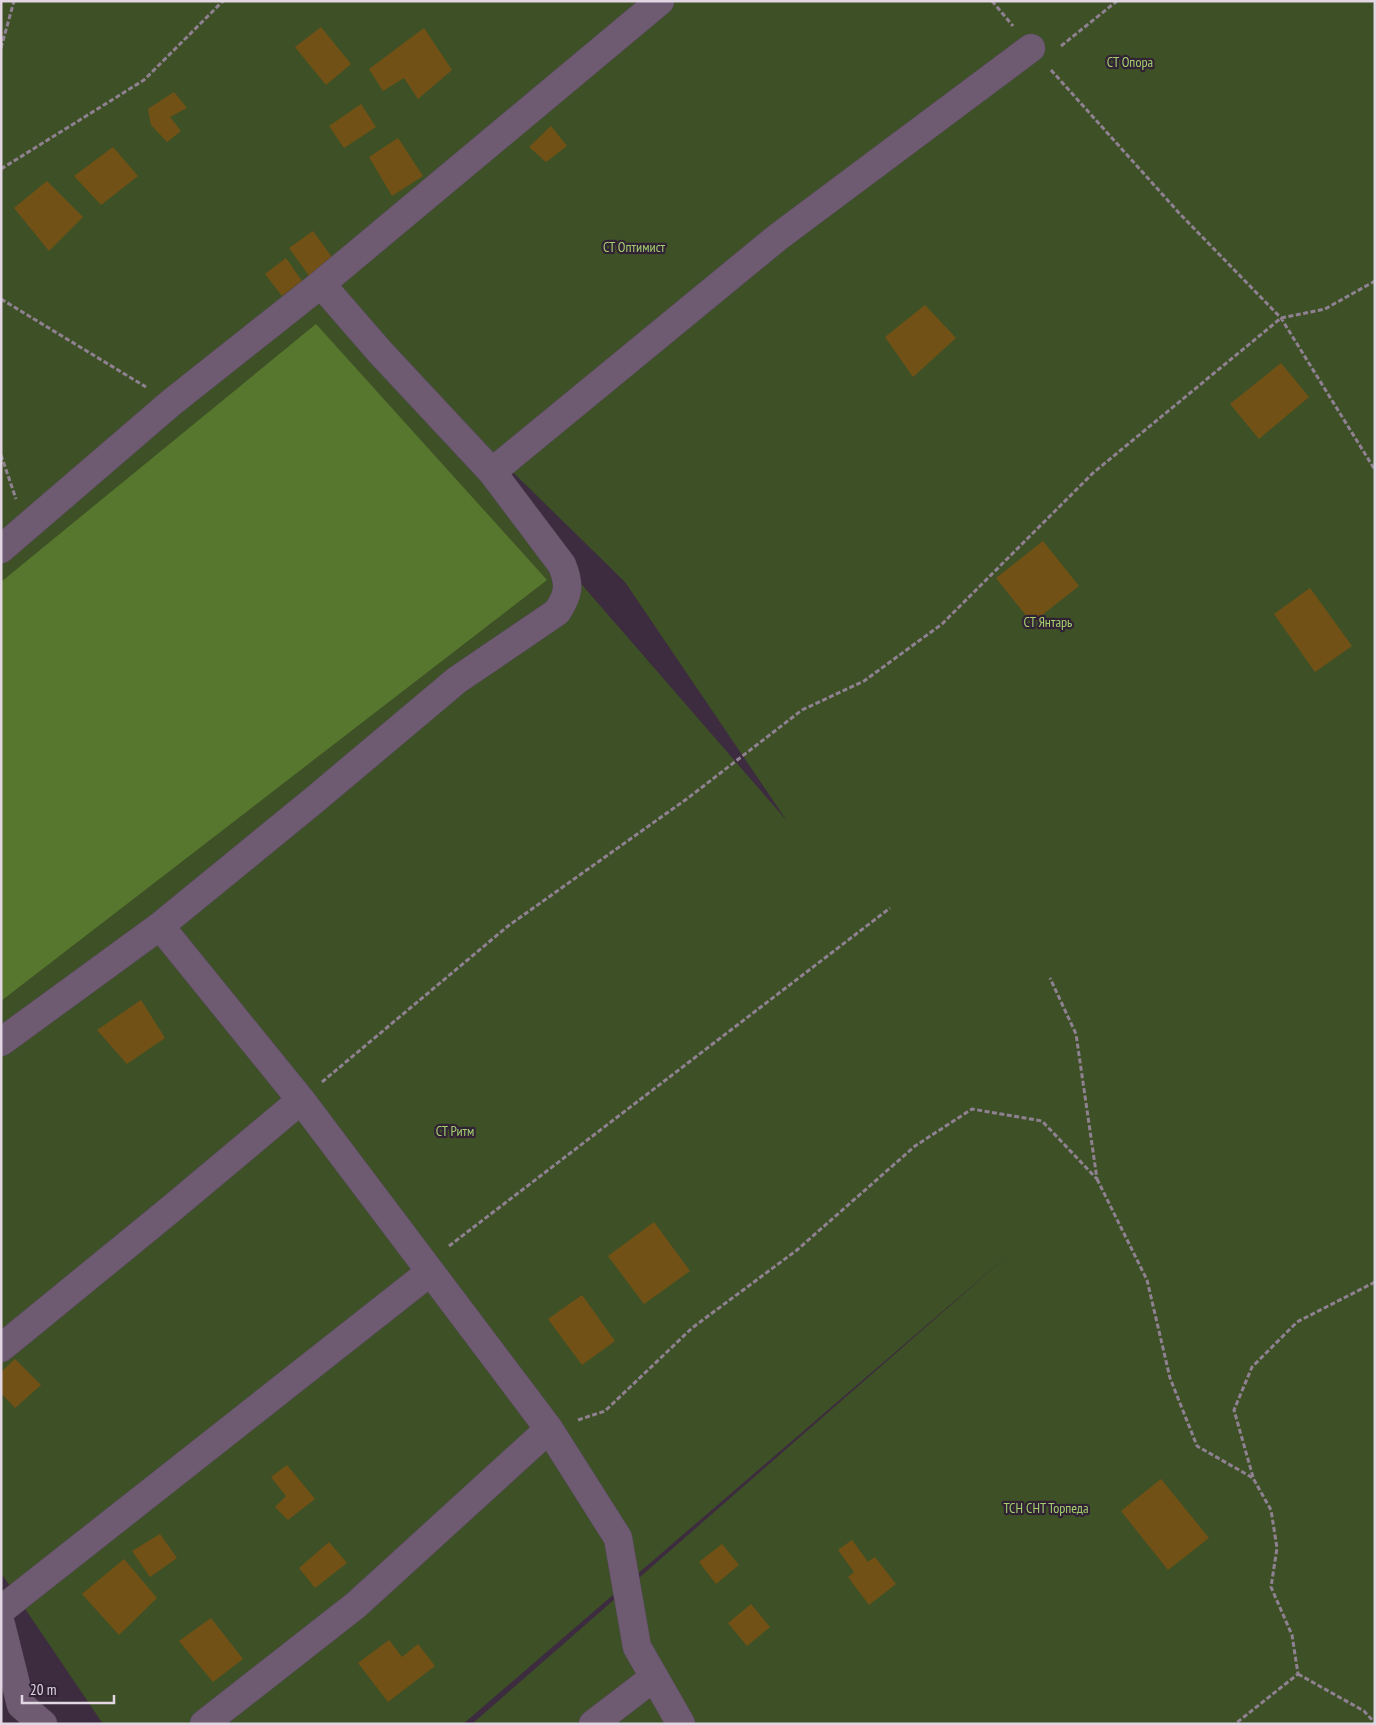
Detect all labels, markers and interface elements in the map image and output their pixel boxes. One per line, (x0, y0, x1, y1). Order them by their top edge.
park label: СТ Опора (1107, 53, 1153, 71)
park label: СТ Оптимист (603, 238, 665, 256)
park label: СТ Янтарь (1024, 613, 1072, 631)
park label: СТ Ритм (436, 1122, 474, 1140)
park label: ТСН СНТ Торпеда (1003, 1499, 1089, 1517)
scale bar (22, 1672, 115, 1704)
text: 20 m (30, 1680, 56, 1699)

